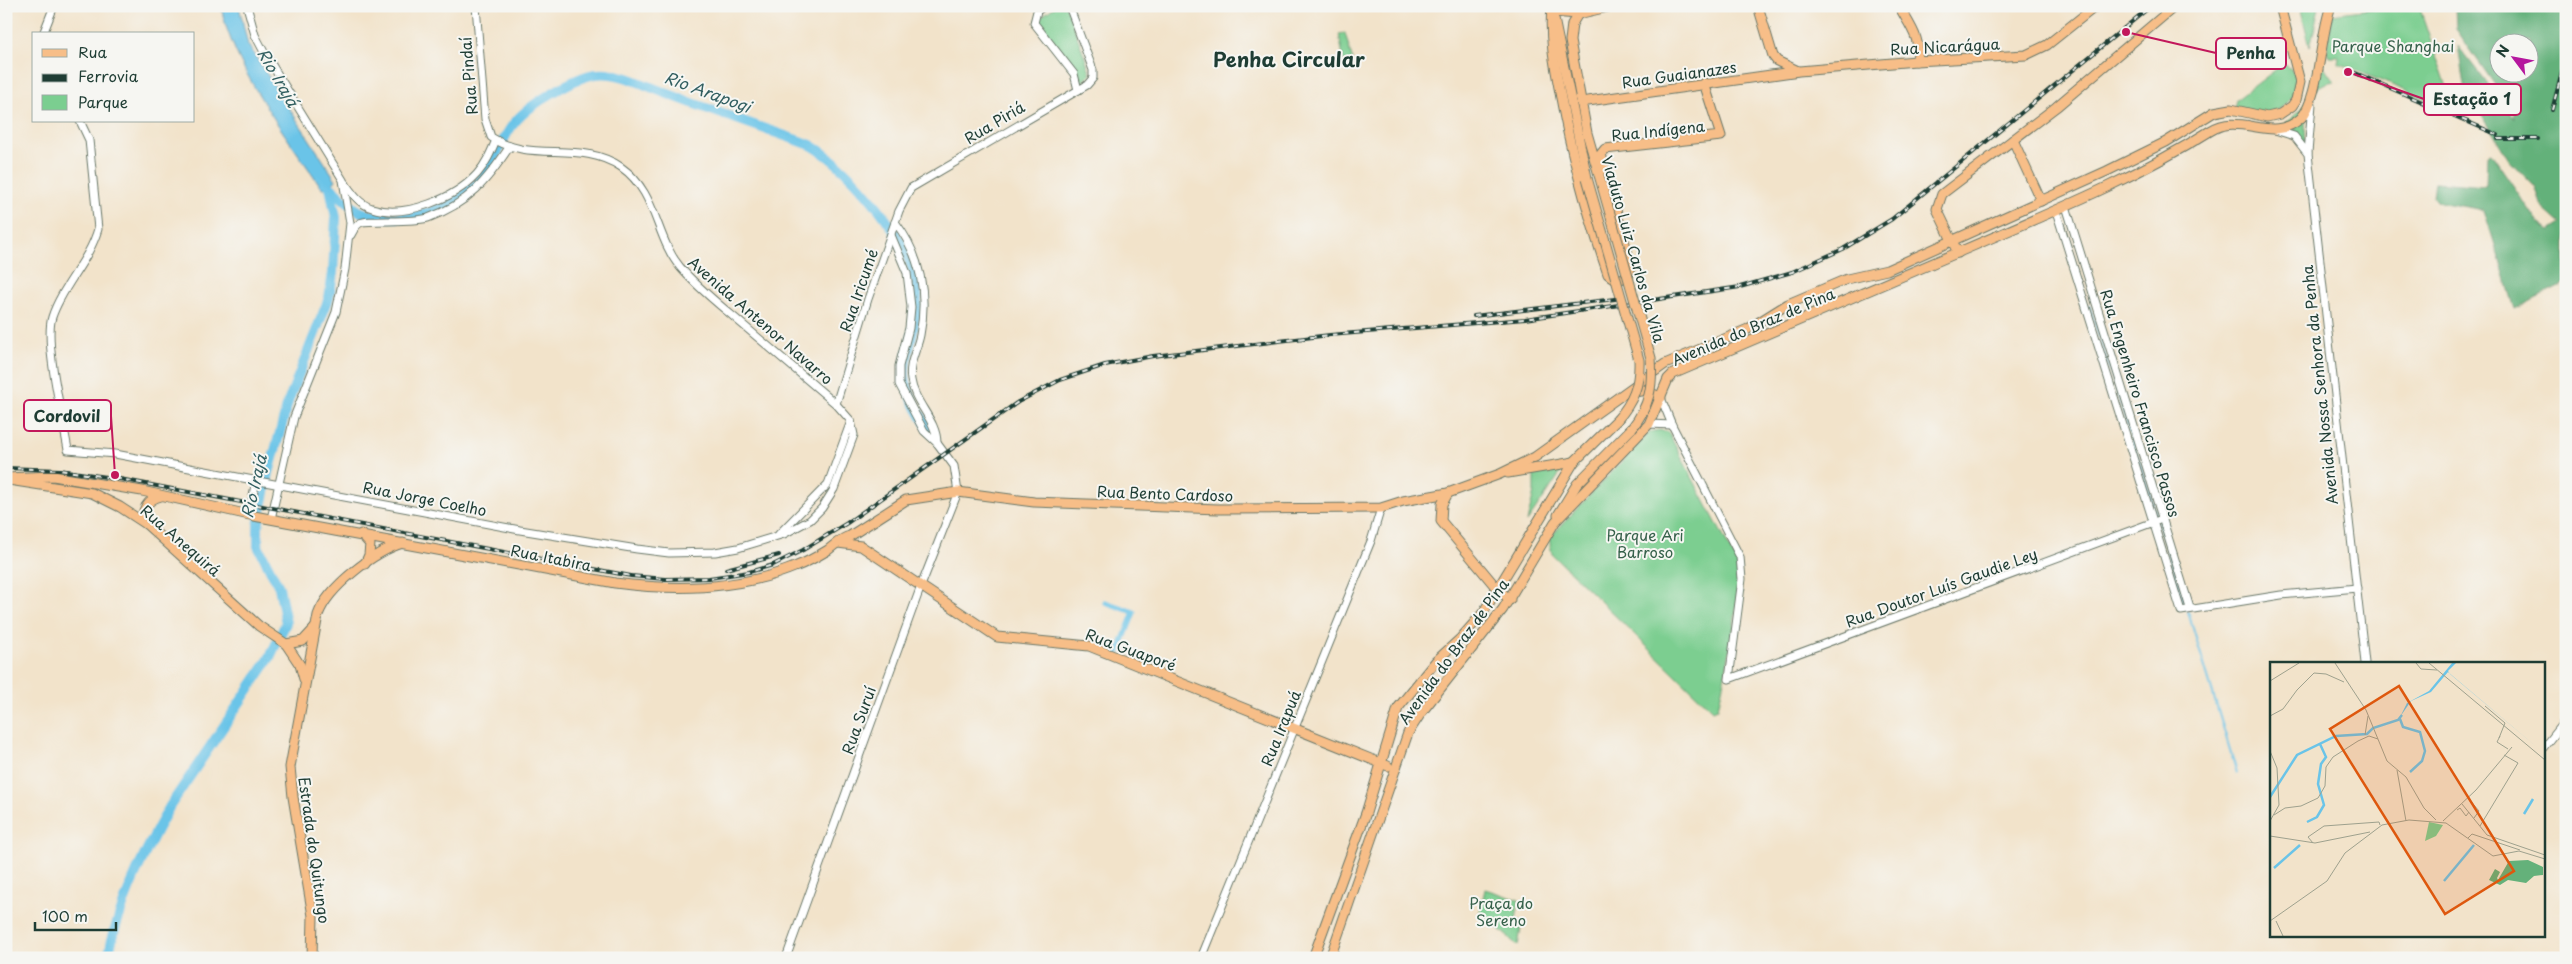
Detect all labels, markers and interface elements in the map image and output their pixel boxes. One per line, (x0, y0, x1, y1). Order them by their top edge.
legend (32, 32, 195, 122)
street label: Rua Nicarágua (1890, 32, 2001, 60)
north arrow (2490, 32, 2540, 82)
park label: Parque Shanghai (2332, 34, 2454, 57)
street label: Rua Pindaí (453, 35, 483, 116)
callout: Penha (2216, 38, 2286, 69)
text: Rua (78, 40, 107, 63)
text: Penha (2226, 40, 2276, 64)
text: N (2491, 41, 2514, 61)
water label: Rio Irajá (253, 43, 306, 112)
district label: Penha Circular (1213, 44, 1365, 74)
street label: Rua Guaianazes (1620, 55, 1738, 93)
text: Ferrovia (78, 64, 139, 87)
water label: Rio Arapogi (661, 64, 757, 119)
callout: Estação 1 (2424, 84, 2521, 115)
text: Estação 1 (2433, 86, 2511, 110)
text: Parque (78, 90, 128, 113)
street label: Rua Piriá (959, 95, 1029, 149)
street label: Rua Indígena (1610, 114, 1707, 146)
street label: Viaduto Luiz Carlos da Vila (1596, 153, 1672, 346)
street label: Rua Iricumé (833, 245, 883, 335)
street label: Avenida Antenor Navarro (684, 251, 838, 389)
street label: Avenida Nossa Senhora da Penha (2295, 264, 2343, 506)
street label: Avenida do Braz de Pina (1668, 281, 1839, 371)
street label: Rua Engenheiro Francisco Passos (2095, 286, 2187, 520)
callout: Cordovil (24, 400, 111, 431)
text: Cordovil (33, 403, 101, 427)
water label: Rio Irajá (234, 451, 272, 520)
street label: Rua Jorge Coelho (361, 475, 489, 521)
street label: Rua Bento Cardoso (1096, 479, 1234, 507)
street label: Rua Anequirá (136, 499, 227, 582)
park label: Parque Ari Barroso (1606, 523, 1684, 563)
street label: Rua Itabira (509, 538, 593, 576)
street label: Rua Doutor Luís Gaudie Ley (1842, 541, 2040, 633)
street label: Avenida do Braz de Pina (1392, 573, 1514, 729)
street label: Rua Guaporé (1082, 622, 1180, 676)
inset map (2270, 662, 2544, 936)
street label: Rua Suruí (835, 682, 881, 757)
street label: Rua Irapuá (1254, 687, 1306, 769)
street label: Estrada do Quitungo (293, 775, 337, 925)
park label: Praça do Sereno (1469, 891, 1533, 931)
scale bar (35, 899, 116, 931)
text: 100 m (42, 904, 88, 927)

